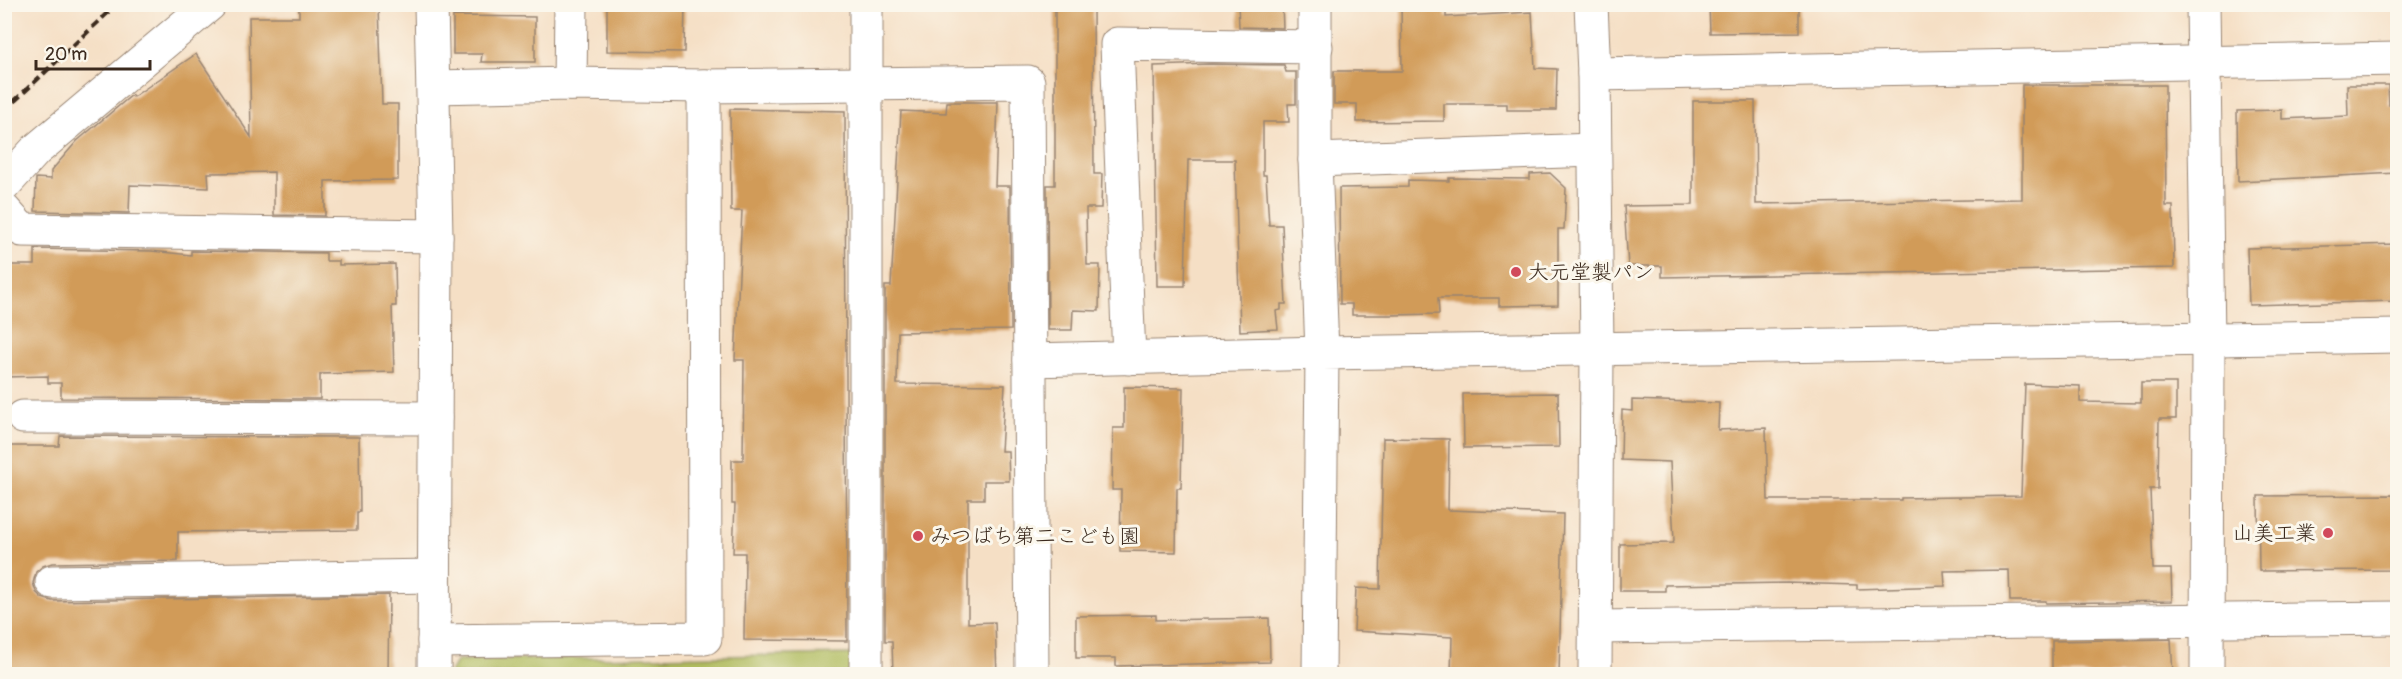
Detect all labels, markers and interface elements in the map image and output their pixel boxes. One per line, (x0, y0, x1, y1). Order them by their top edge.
scale bar (36, 33, 150, 71)
text: 20 m (45, 43, 87, 66)
place label: 大元堂製パン (1528, 259, 1654, 286)
marker: 大元堂製パン (1509, 265, 1523, 279)
place label: 山美工業 (2232, 520, 2316, 547)
place label: みつばち第二こども園 (930, 523, 1140, 550)
marker: 山美工業 (2321, 526, 2335, 540)
marker: みつばち第二こども園 (911, 529, 925, 543)

